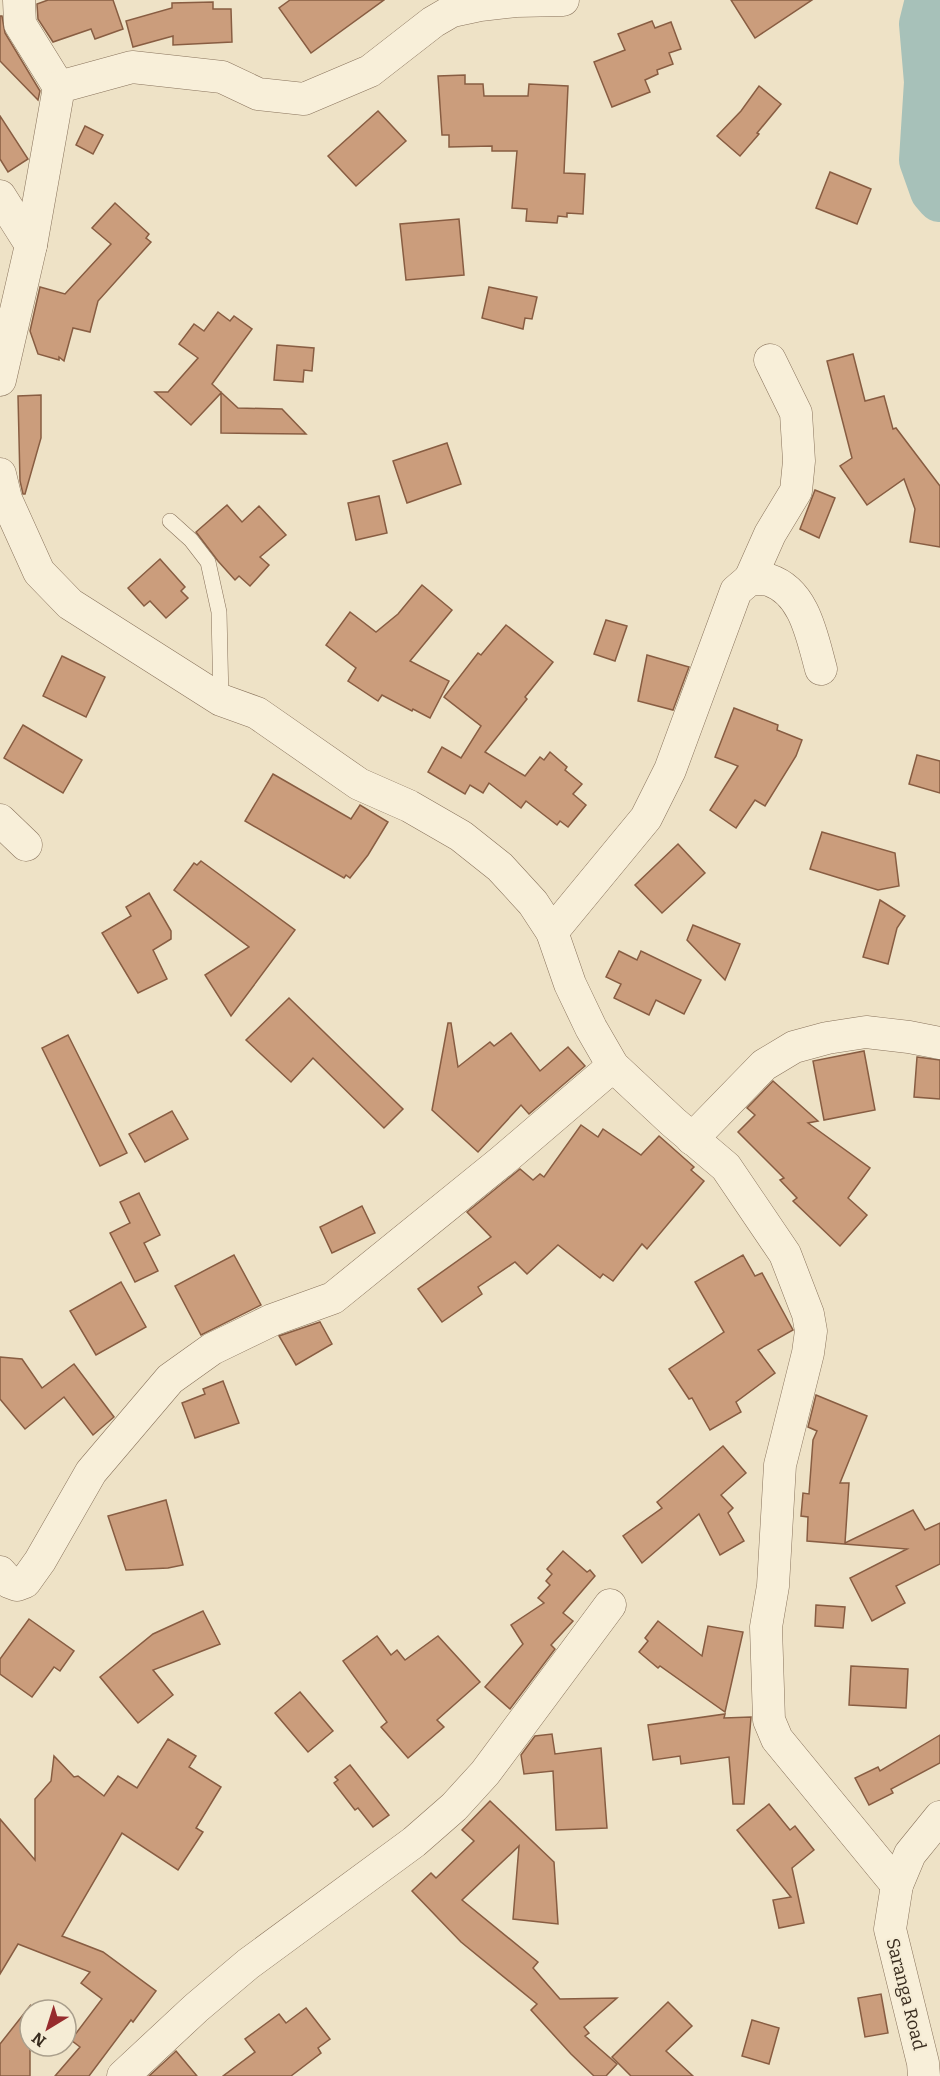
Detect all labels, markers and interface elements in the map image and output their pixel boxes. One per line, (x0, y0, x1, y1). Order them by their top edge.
street label: Saranga Road (881, 1936, 931, 2053)
north arrow (18, 1998, 78, 2058)
text: N (28, 2028, 50, 2051)

